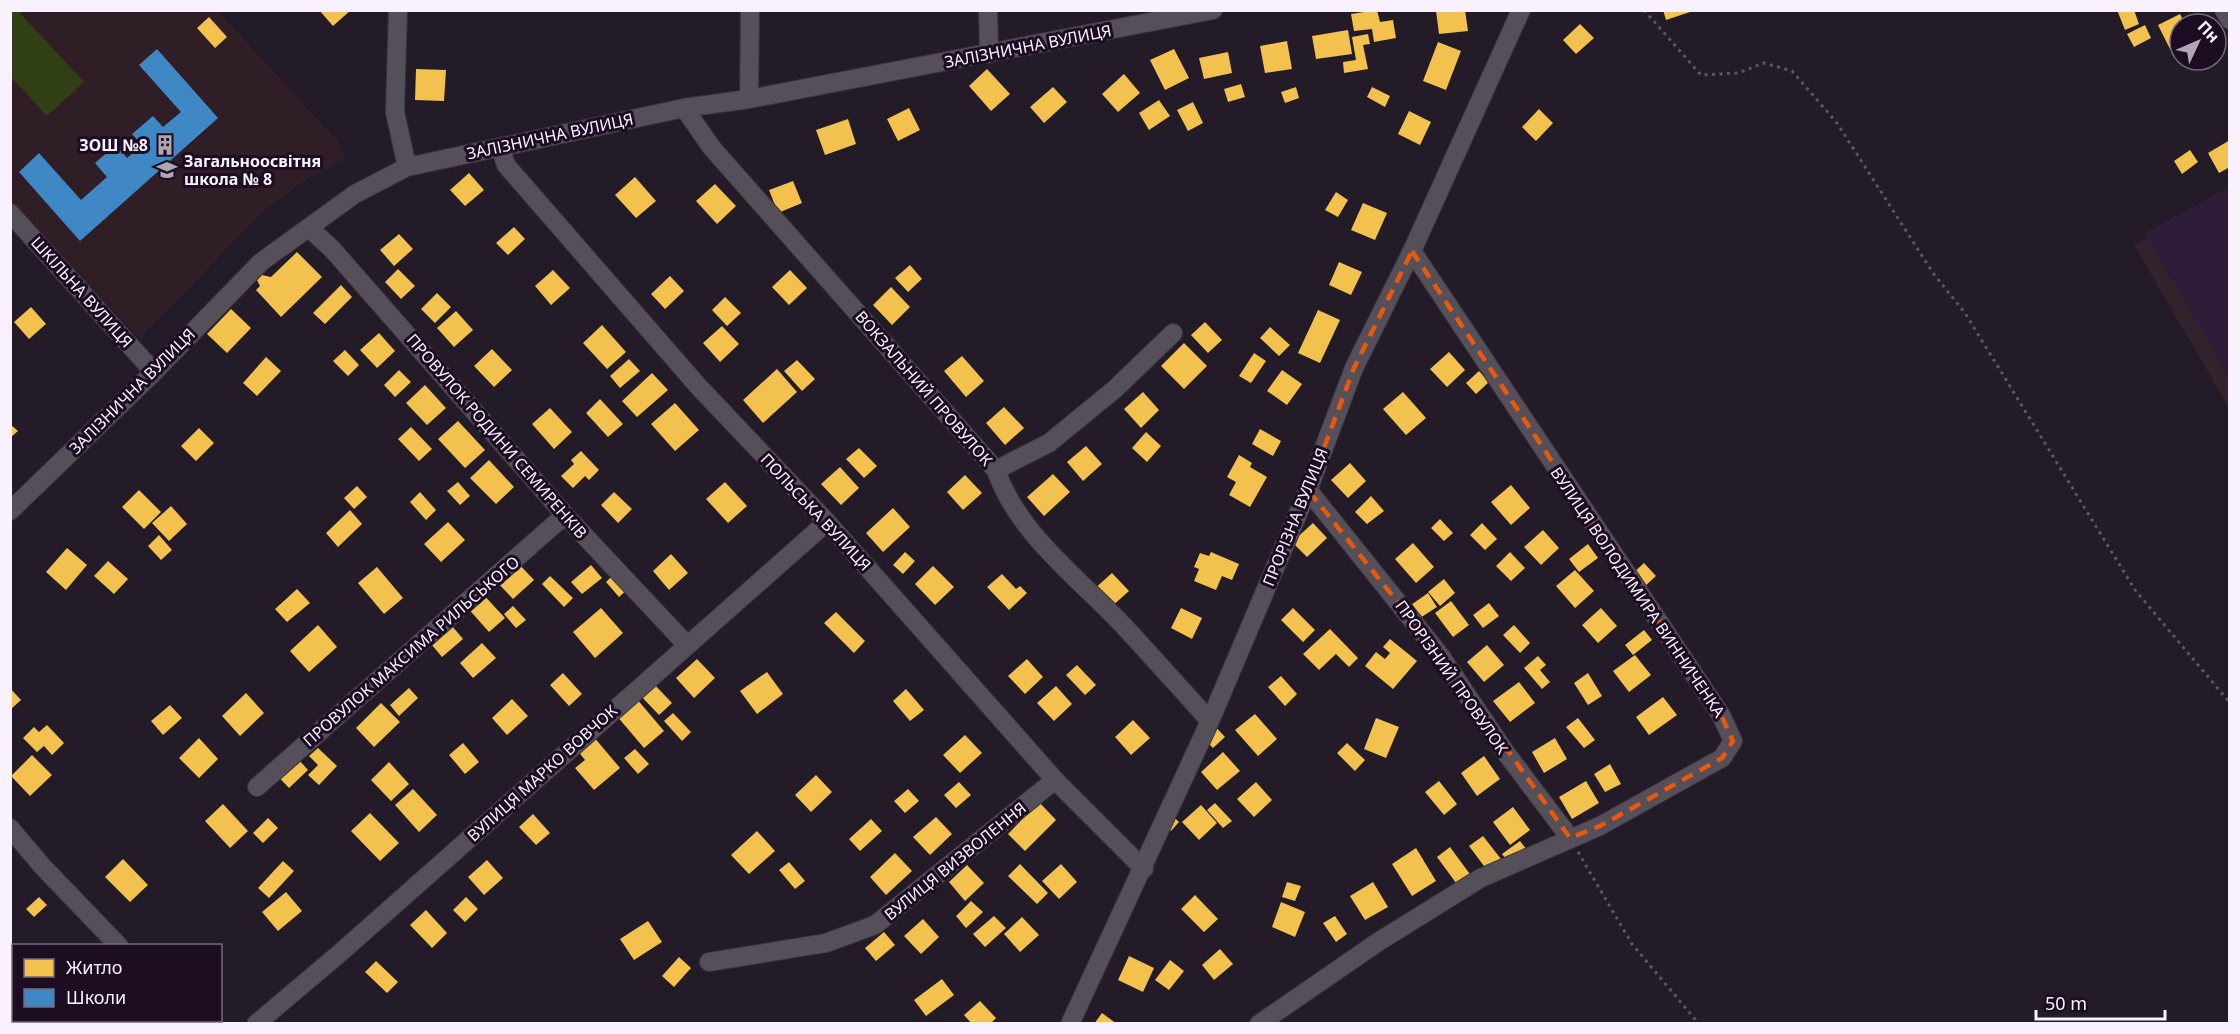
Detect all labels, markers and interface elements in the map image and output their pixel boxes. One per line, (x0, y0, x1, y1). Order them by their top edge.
north arrow (2168, 12, 2228, 72)
text: Пн (2193, 16, 2225, 47)
street label: ЗАЛІЗНИЧНА ВУЛИЦЯ (943, 19, 1113, 73)
street label: ЗАЛІЗНИЧНА ВУЛИЦЯ (465, 108, 635, 164)
building icon: ЗОШ №8 (153, 133, 177, 157)
place label: ЗОШ №8 (79, 134, 148, 156)
place label: Загальноосвітня школа № 8 (184, 150, 321, 190)
school or university icon: Загальноосвітня школа № 8 (155, 158, 179, 182)
street label: ШКІЛЬНА ВУЛИЦЯ (26, 232, 138, 352)
street label: ВОКЗАЛЬНИЙ ПРОВУЛОК (850, 306, 998, 470)
street label: ЗАЛІЗНИЧНА ВУЛИЦЯ (64, 323, 200, 459)
street label: ПРОВУЛОК РОДИНИ СЕМИРЕНКІВ (402, 329, 592, 543)
street label: ПРОРІЗНА ВУЛИЦЯ (1257, 445, 1333, 589)
street label: ПОЛЬСЬКА ВУЛИЦЯ (756, 449, 876, 575)
street label: ВУЛИЦЯ ВОЛОДИМИРА ВИННИЧЕНКА (1546, 462, 1731, 722)
street label: ПРОВУЛОК МАКСИМА РИЛЬСЬКОГО (298, 551, 524, 751)
street label: ПРОРІЗНИЙ ПРОВУЛОК (1390, 596, 1514, 758)
street label: ВУЛИЦЯ МАРКО ВОВЧОК (462, 700, 622, 846)
street label: ВУЛИЦЯ ВИЗВОЛЕННЯ (880, 797, 1030, 925)
legend (12, 944, 222, 1022)
text: Житло (66, 955, 123, 979)
scale bar (2036, 983, 2165, 1021)
text: Школи (66, 985, 126, 1009)
text: 50 m (2045, 991, 2087, 1015)

